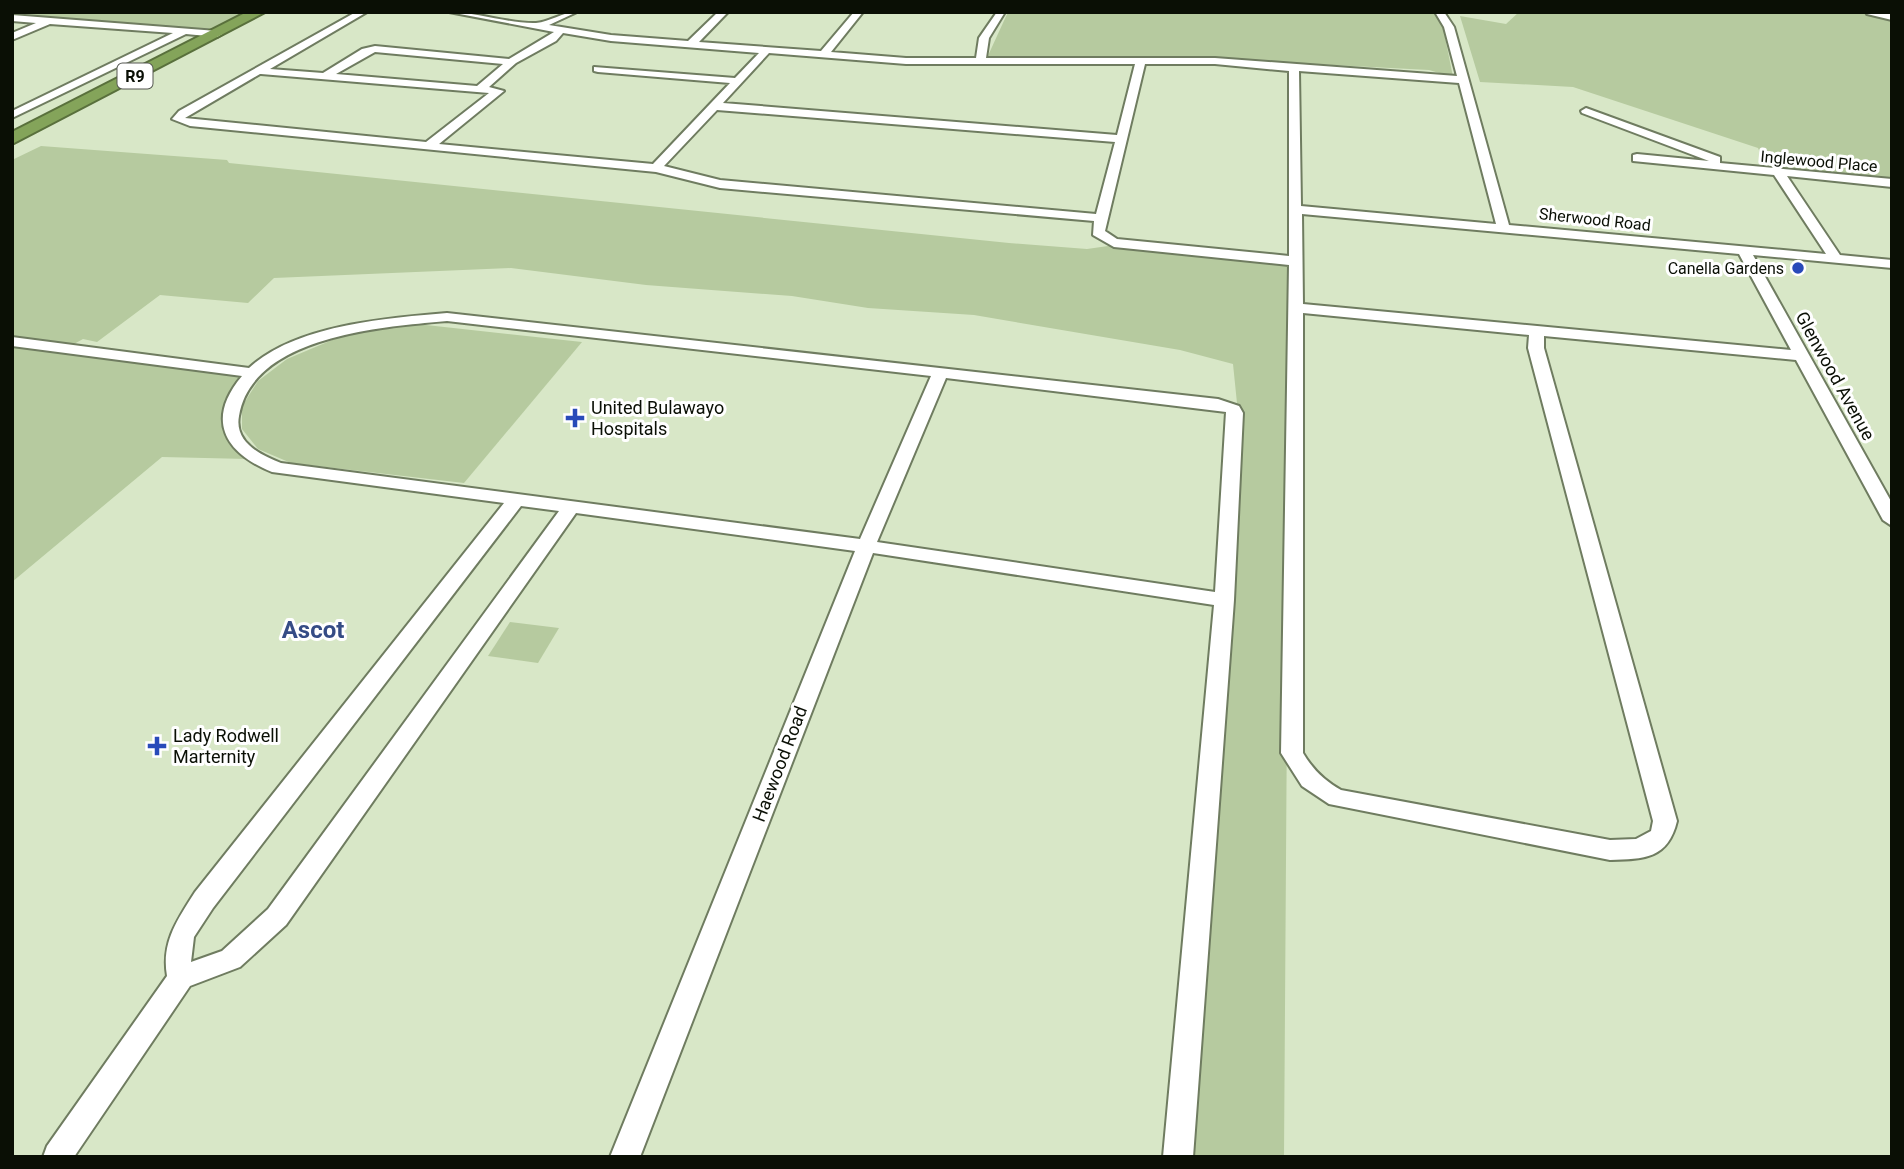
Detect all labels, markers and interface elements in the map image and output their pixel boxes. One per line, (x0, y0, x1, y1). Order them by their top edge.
road number: R9 (118, 64, 152, 88)
street label: Inglewood Place (1760, 147, 1878, 176)
street label: Sherwood Road (1538, 204, 1652, 235)
place label: Canella Gardens (1668, 259, 1784, 278)
marker: Canella Gardens (1790, 260, 1806, 276)
street label: Glenwood Avenue (1791, 308, 1879, 444)
place label: United Bulawayo Hospitals (591, 397, 724, 439)
marker: United Bulawayo Hospitals (565, 408, 585, 428)
district label: Ascot (282, 616, 344, 644)
street label: Haewood Road (748, 703, 811, 825)
place label: Lady Rodwell Marternity (173, 725, 279, 767)
marker: Lady Rodwell Marternity (147, 736, 167, 756)

